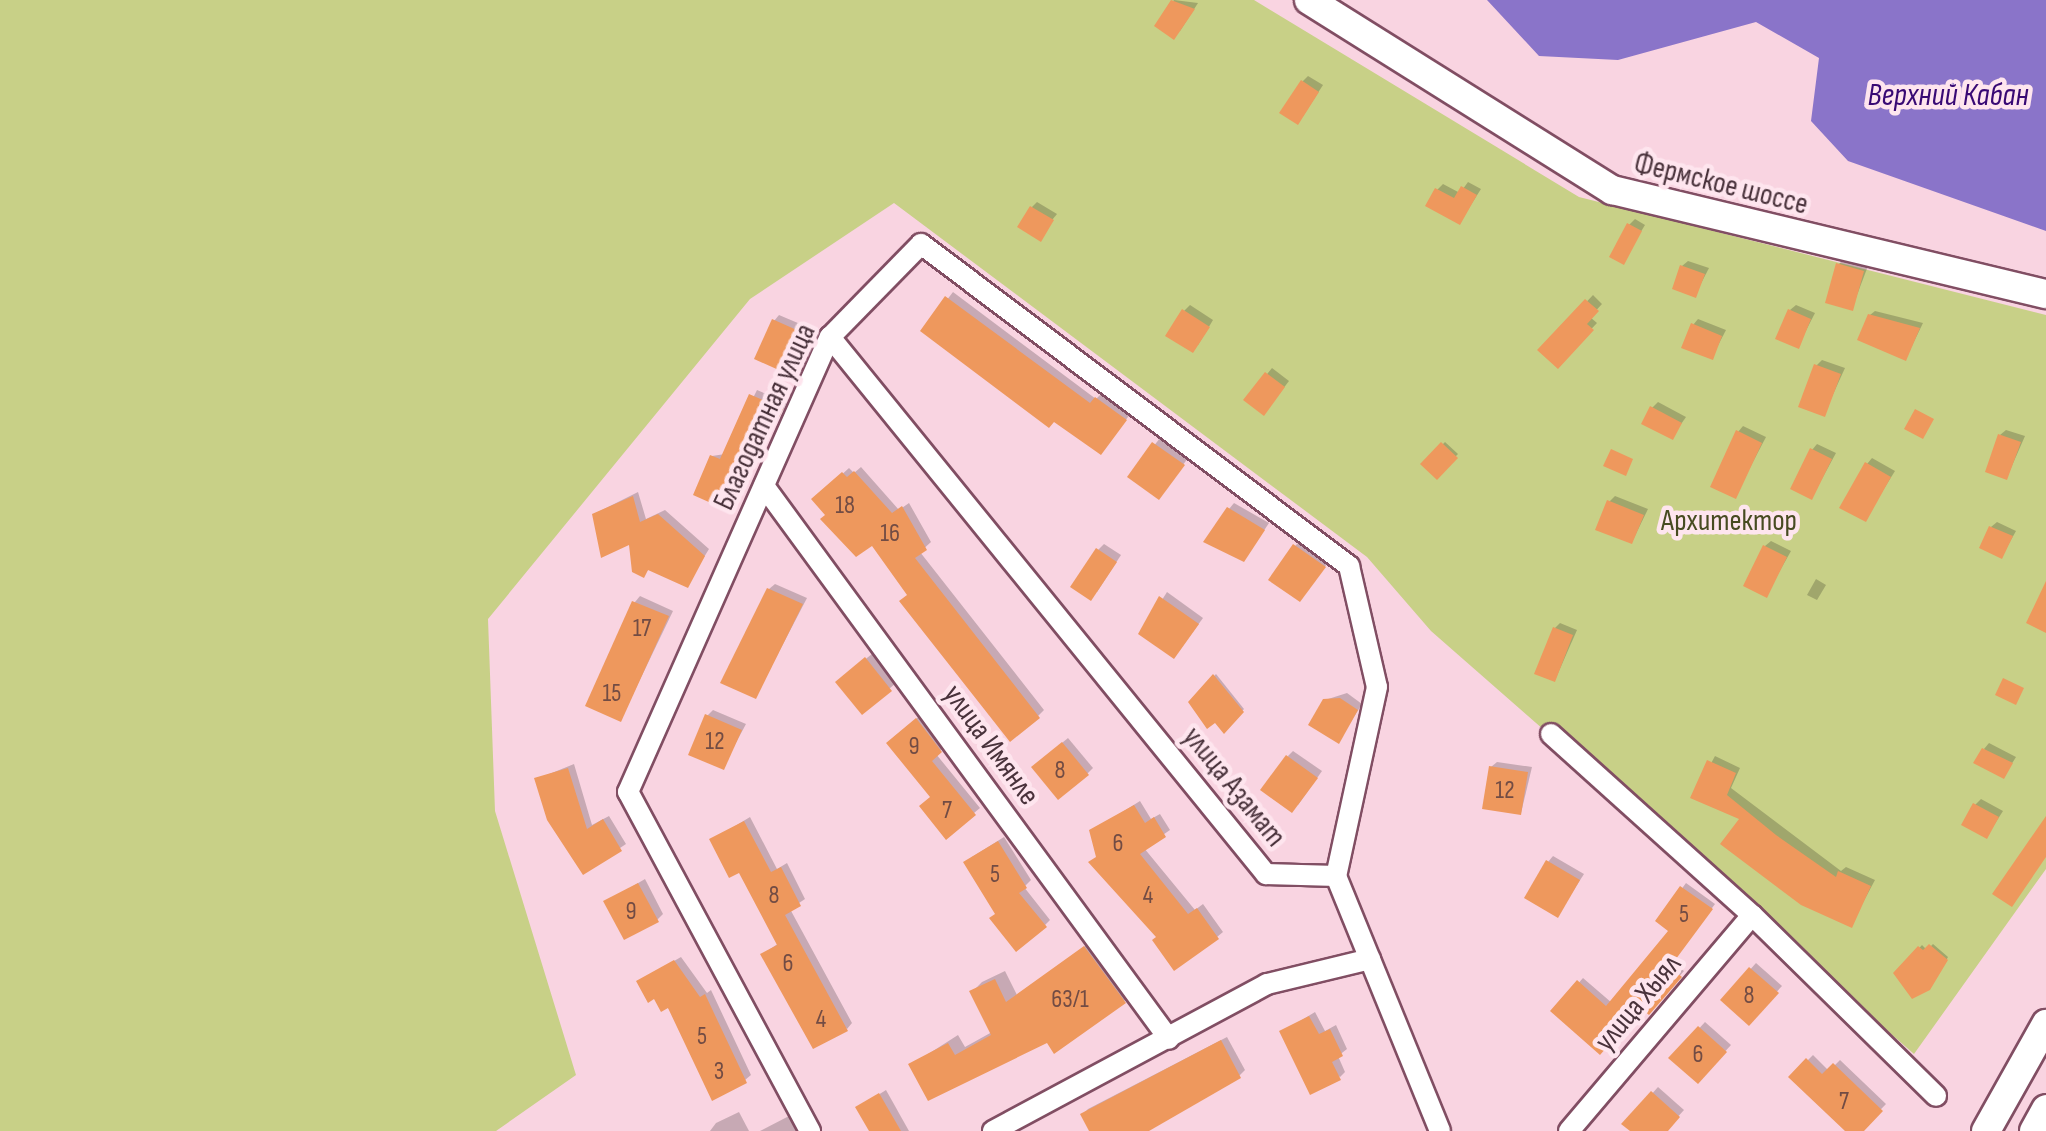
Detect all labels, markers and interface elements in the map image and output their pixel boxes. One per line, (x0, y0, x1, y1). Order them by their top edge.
water label: Верхний Кабан (1867, 77, 2029, 115)
street label: Фермское шоссе (1630, 145, 1812, 223)
street label: Благодатная улица (706, 318, 824, 516)
house number: 18 (835, 491, 855, 521)
park label: Архитектор (1661, 503, 1797, 539)
house number: 16 (880, 519, 900, 549)
house number: 17 (633, 614, 651, 644)
street label: улица Имянле (935, 678, 1047, 812)
house number: 15 (603, 679, 621, 709)
street label: улица Азамат (1175, 720, 1293, 854)
house number: 12 (705, 727, 725, 757)
house number: 9 (908, 732, 920, 762)
house number: 8 (1055, 756, 1065, 786)
house number: 12 (1495, 776, 1515, 806)
house number: 7 (942, 796, 952, 826)
house number: 6 (1113, 829, 1123, 859)
house number: 5 (990, 860, 1000, 890)
house number: 8 (769, 881, 779, 911)
house number: 4 (1143, 881, 1153, 911)
house number: 9 (625, 897, 637, 927)
house number: 5 (1679, 900, 1689, 930)
street label: улица Хыял (1587, 947, 1689, 1059)
house number: 6 (783, 949, 793, 979)
house number: 8 (1744, 981, 1754, 1011)
house number: 63/1 (1051, 985, 1089, 1015)
house number: 4 (816, 1005, 826, 1035)
house number: 5 (697, 1022, 707, 1052)
house number: 6 (1693, 1040, 1703, 1070)
house number: 3 (714, 1057, 724, 1087)
house number: 7 (1839, 1087, 1849, 1117)

